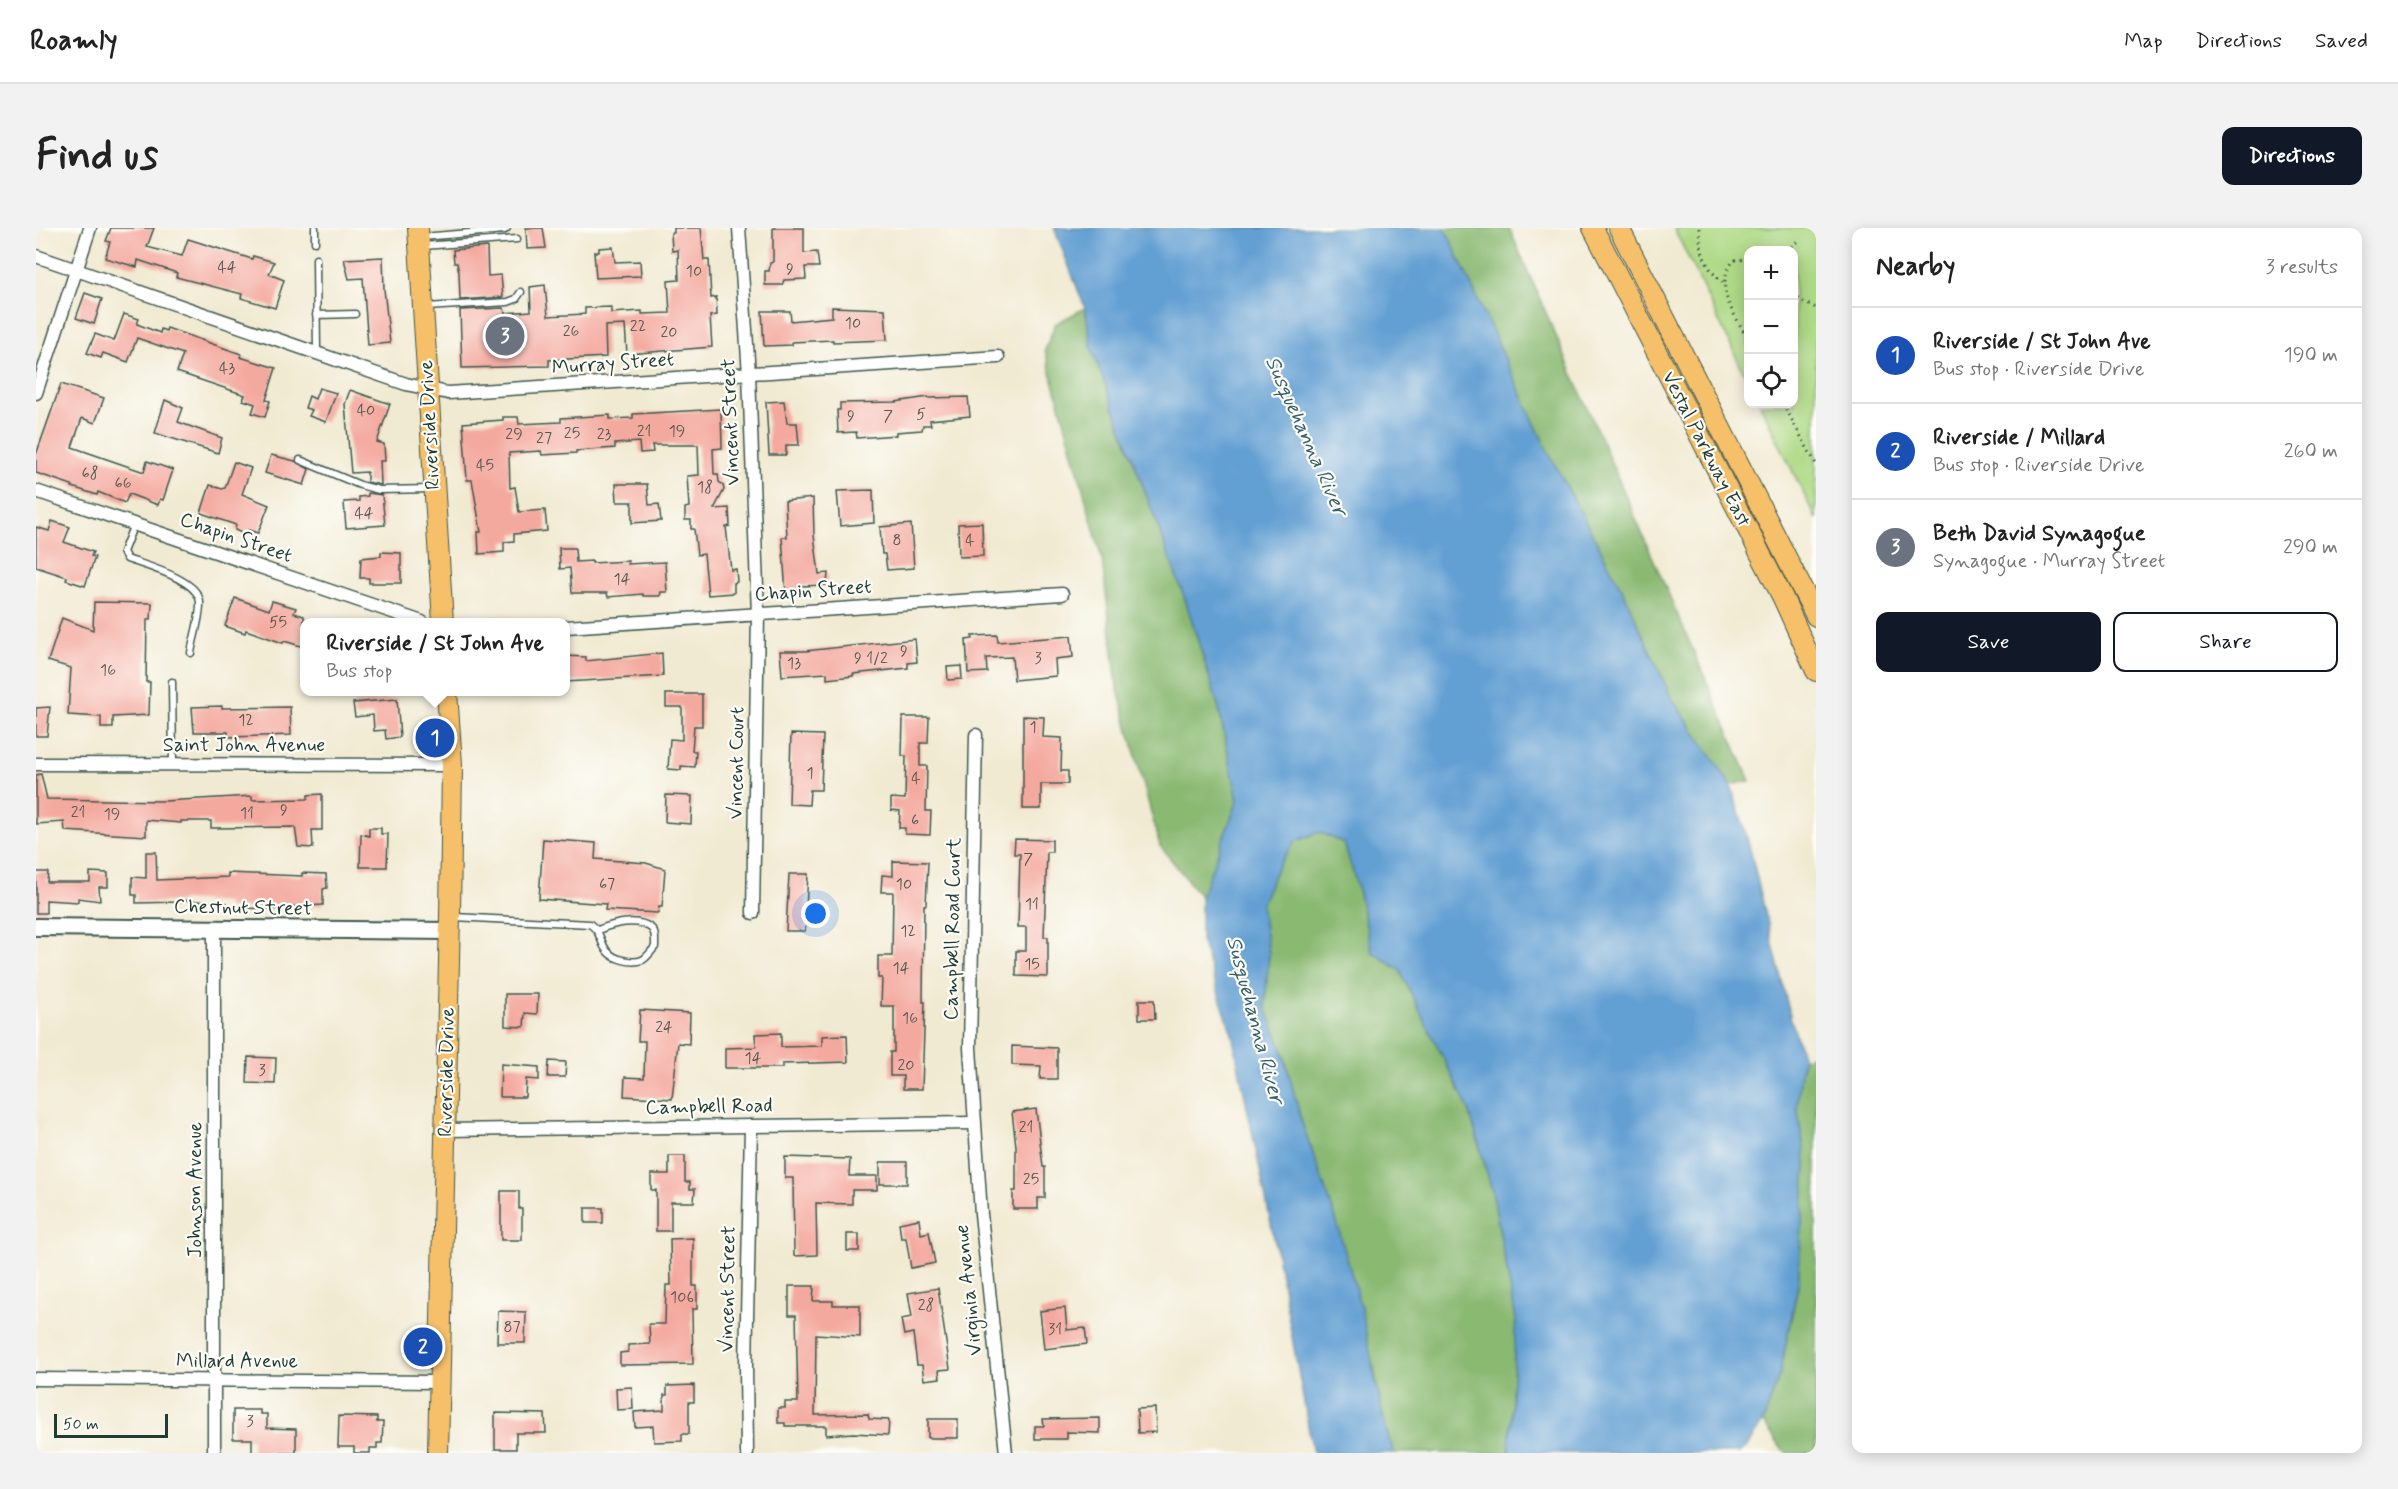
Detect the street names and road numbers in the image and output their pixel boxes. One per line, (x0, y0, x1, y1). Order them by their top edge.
street label: Murray Street (551, 346, 675, 382)
street label: Vincent Street (715, 358, 747, 486)
street label: Riverside Drive (413, 359, 447, 491)
street label: Vestal Parkway East (1655, 367, 1757, 532)
street label: Chapin Street (176, 506, 296, 570)
street label: Chapin Street (754, 573, 872, 609)
street label: Vincent Court (723, 706, 751, 820)
street label: Saint John Avenue (163, 732, 325, 759)
street label: Campbell Road Court (938, 837, 968, 1021)
street label: Chestnut Street (174, 893, 312, 923)
street label: Riverside Drive (432, 1007, 462, 1137)
street label: Campbell Road (645, 1092, 773, 1122)
street label: Johnson Avenue (182, 1122, 209, 1258)
street label: Virginia Avenue (949, 1223, 990, 1357)
street label: Vincent Street (713, 1225, 743, 1353)
street label: Millard Avenue (176, 1348, 298, 1375)

